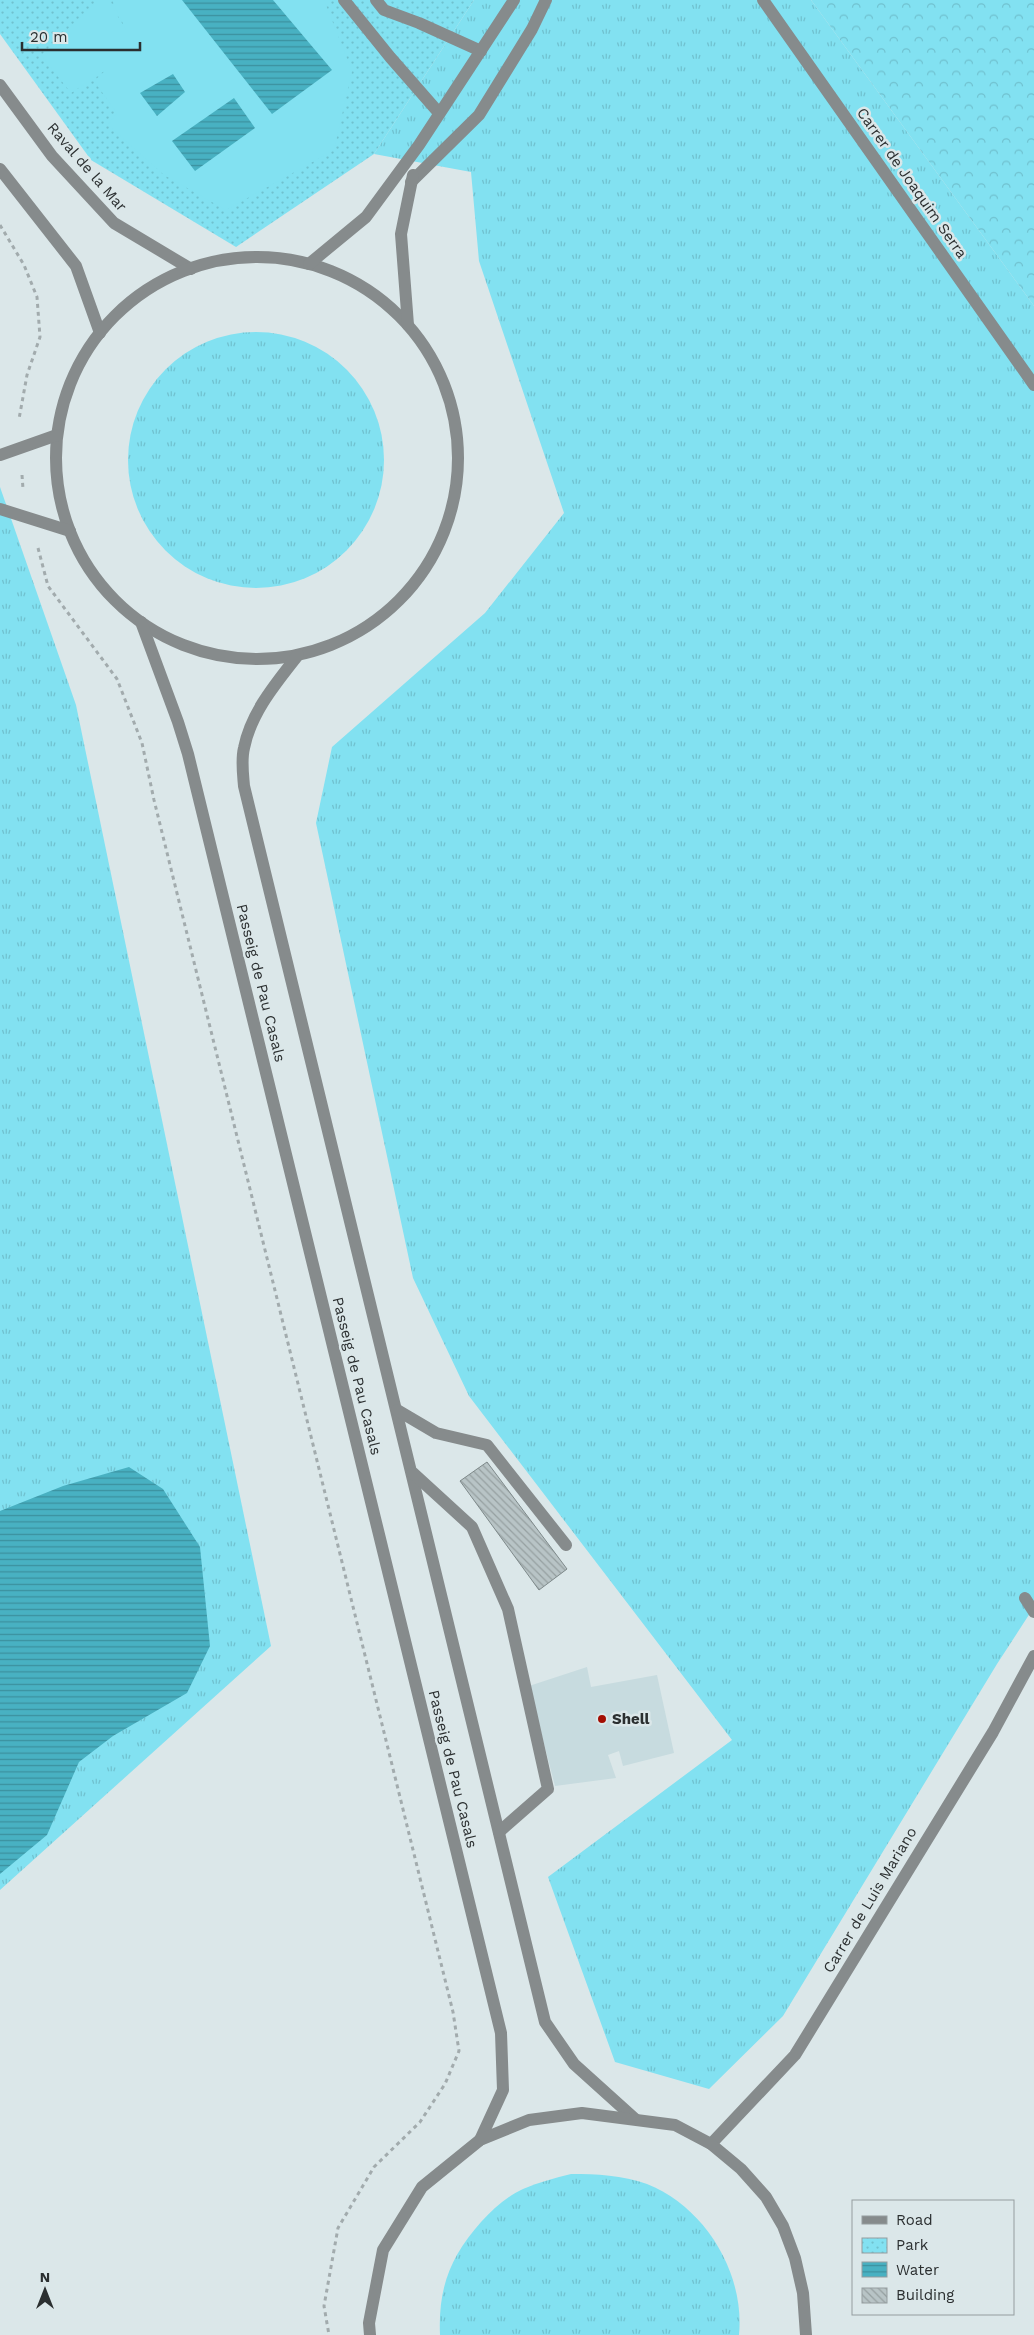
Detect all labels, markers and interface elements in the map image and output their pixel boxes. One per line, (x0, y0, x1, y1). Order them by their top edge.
scale bar (22, 20, 140, 52)
text: 20 m (30, 28, 68, 46)
street label: Carrer de Joaquim Serra (853, 104, 971, 262)
street label: Raval de la Mar (44, 119, 130, 215)
street label: Passeig de Pau Casals (233, 902, 289, 1064)
street label: Passeig de Pau Casals (329, 1295, 385, 1457)
street label: Passeig de Pau Casals (425, 1688, 481, 1850)
place label: Shell (612, 1710, 650, 1728)
marker: Shell (596, 1713, 608, 1725)
street label: Carrer de Luis Mariano (819, 1824, 921, 1976)
legend (852, 2200, 1014, 2315)
text: Road (896, 2211, 933, 2229)
text: Park (896, 2236, 929, 2254)
text: Water (896, 2261, 939, 2279)
north arrow (20, 2265, 70, 2315)
text: N (40, 2269, 50, 2285)
text: Building (896, 2286, 954, 2304)

